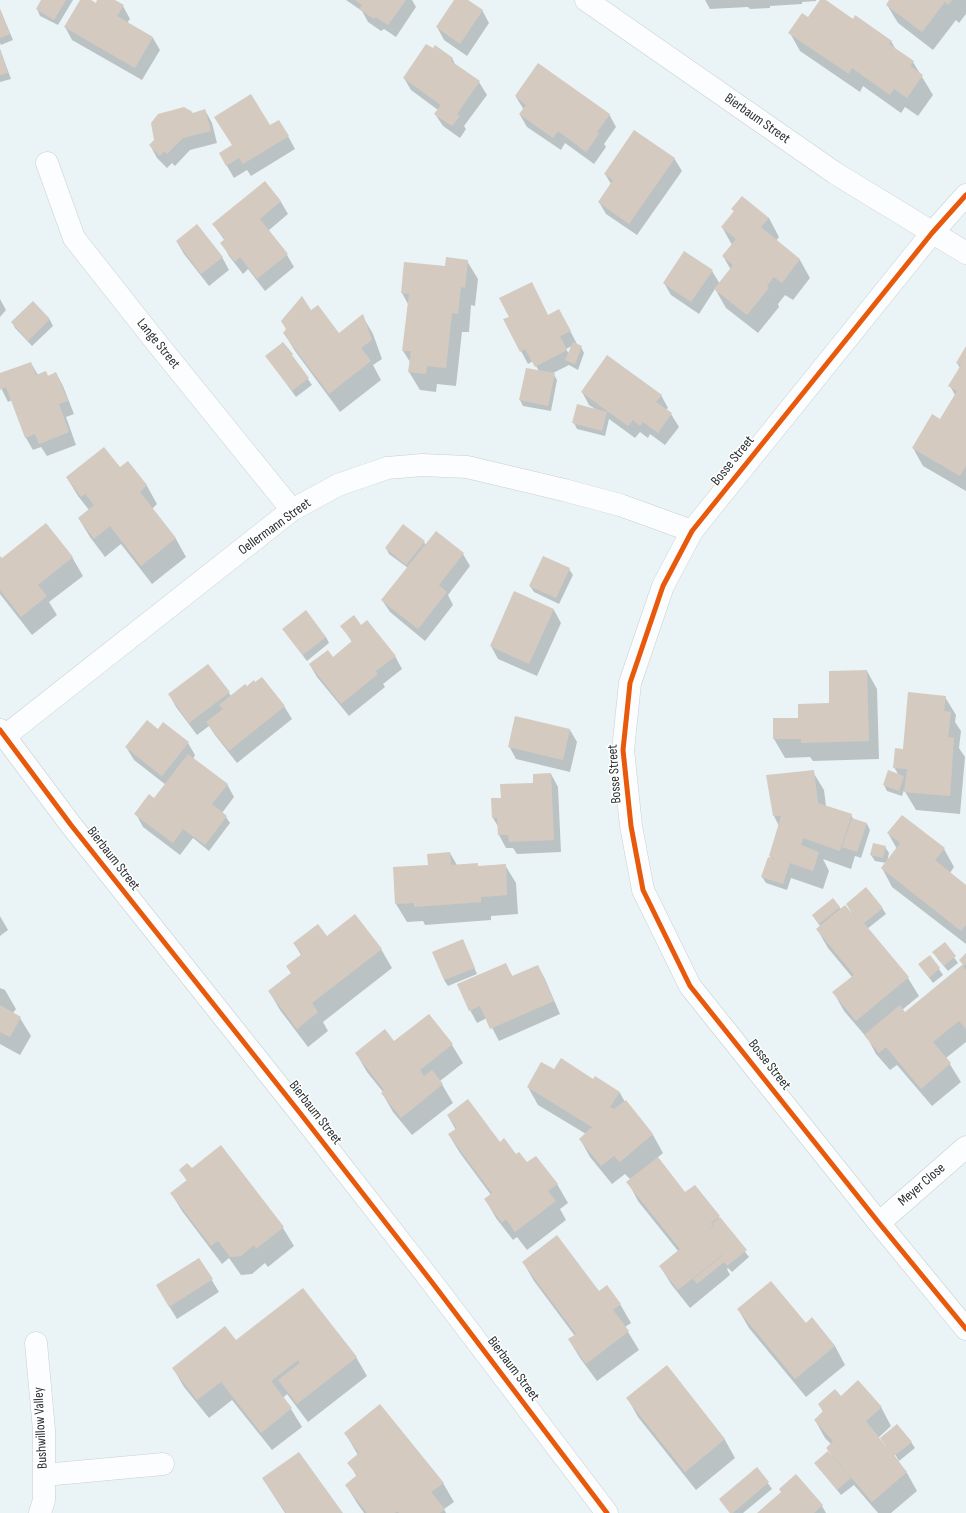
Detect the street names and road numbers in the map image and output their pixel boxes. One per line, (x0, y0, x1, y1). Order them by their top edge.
street label: Bierbaum Street (721, 90, 793, 148)
street label: Lange Street (133, 316, 183, 372)
street label: Bosse Street (708, 433, 758, 489)
street label: Oellermann Street (235, 495, 315, 559)
street label: Bosse Street (605, 744, 625, 804)
street label: Bierbaum Street (83, 824, 143, 894)
street label: Bosse Street (744, 1036, 794, 1094)
street label: Bierbaum Street (285, 1078, 345, 1148)
street label: Meyer Close (895, 1160, 949, 1210)
street label: Bierbaum Street (483, 1333, 543, 1405)
street label: Bushwillow Valley (30, 1387, 52, 1469)

